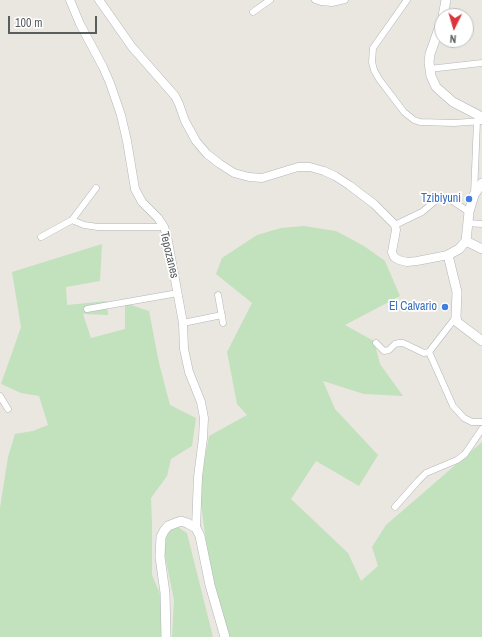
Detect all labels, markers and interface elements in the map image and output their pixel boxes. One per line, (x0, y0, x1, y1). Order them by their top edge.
scale bar (10, 8, 99, 34)
north arrow (434, 8, 474, 48)
text: 100 m (15, 15, 42, 31)
text: N (449, 32, 457, 46)
place label: Tzibiyuni (421, 192, 461, 206)
marker: Tzibiyuni (464, 194, 474, 204)
street label: Tepozanes (157, 230, 181, 280)
place label: El Calvario (389, 300, 437, 314)
marker: El Calvario (440, 302, 450, 312)

